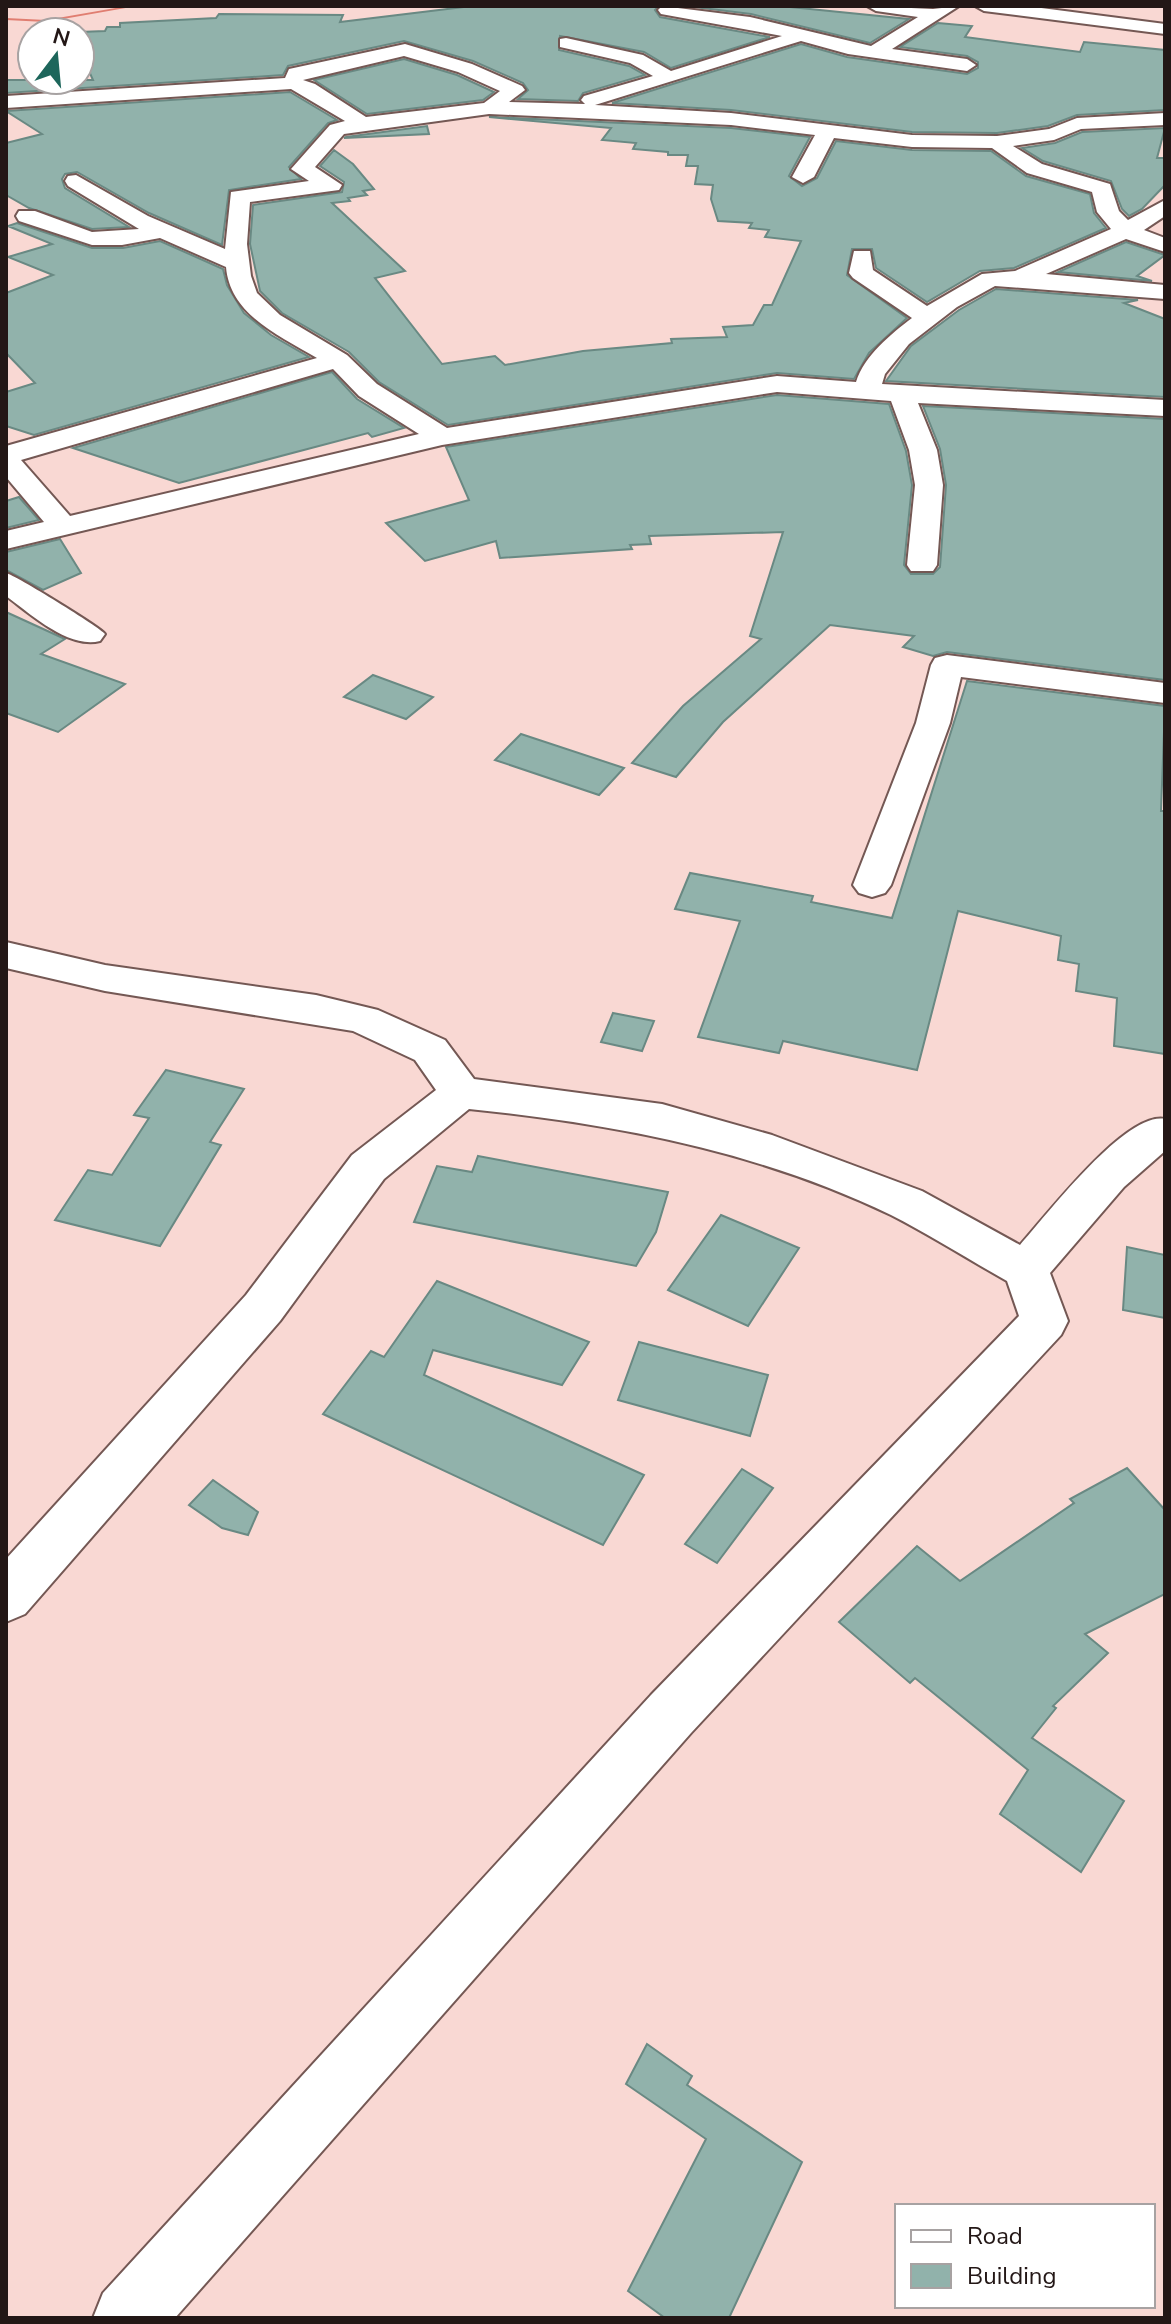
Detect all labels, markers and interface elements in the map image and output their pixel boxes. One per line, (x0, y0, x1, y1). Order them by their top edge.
north arrow (16, 16, 96, 96)
text: N (49, 21, 73, 54)
legend (895, 2204, 1155, 2308)
text: Road (967, 2220, 1023, 2252)
text: Building (967, 2260, 1057, 2292)

